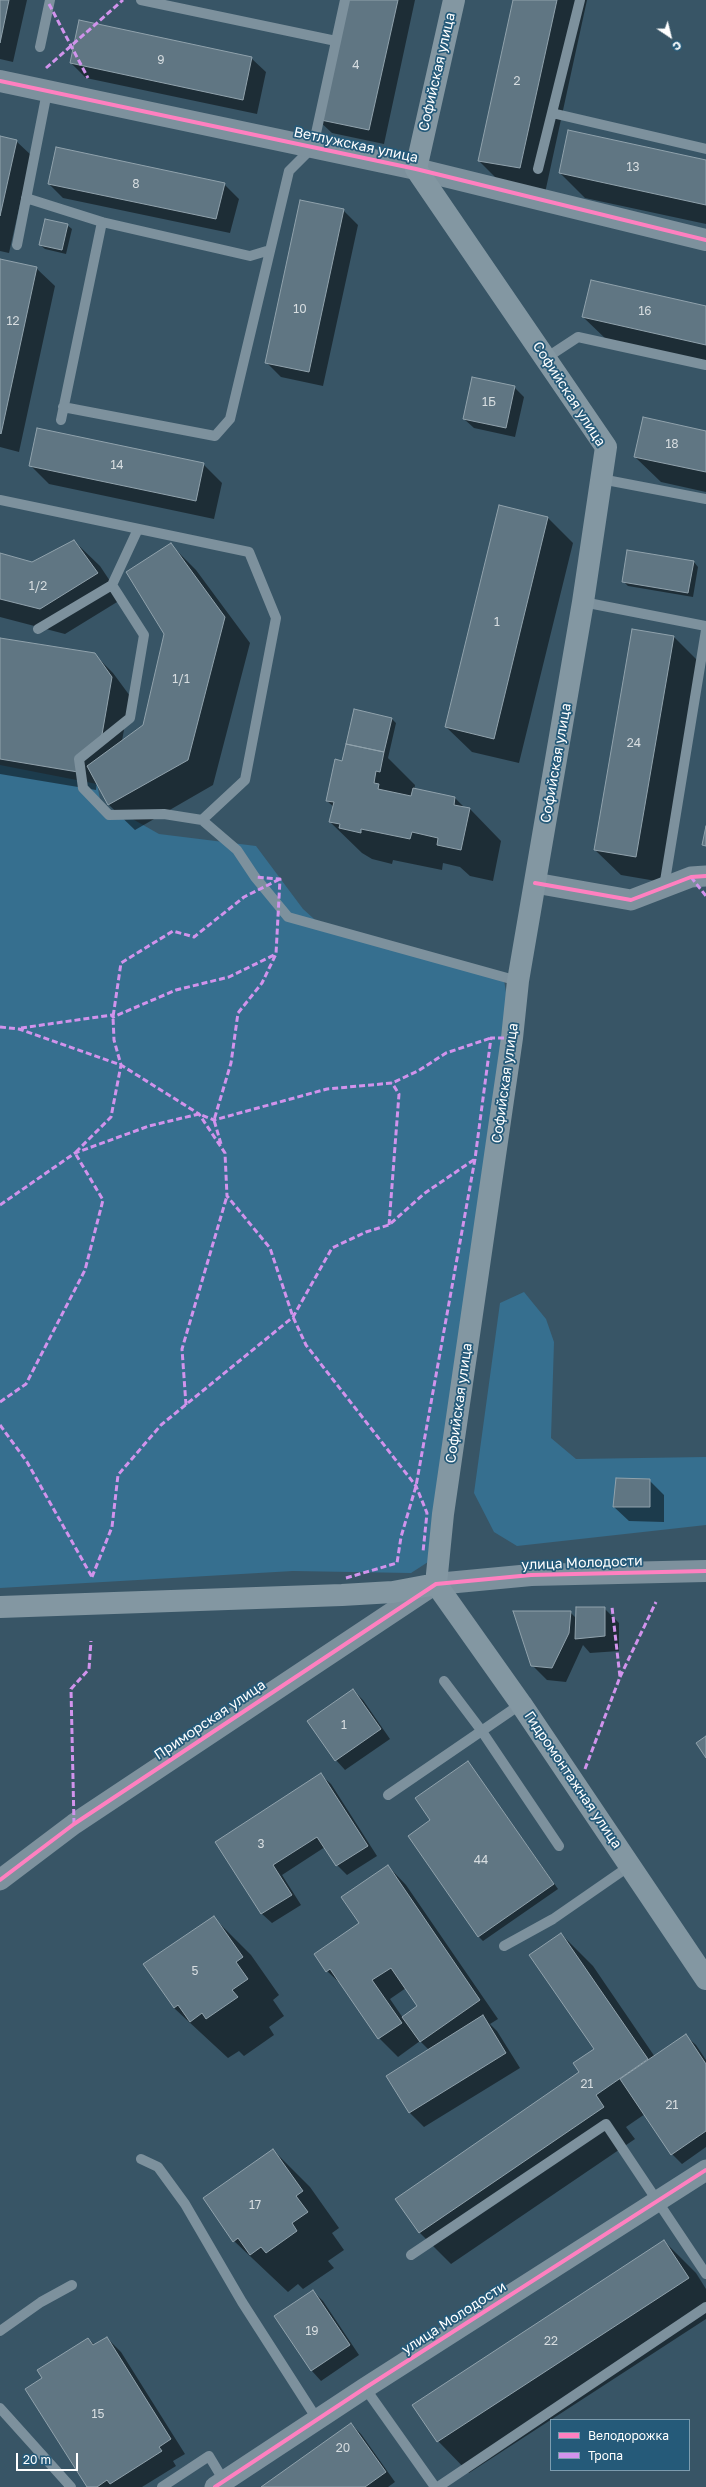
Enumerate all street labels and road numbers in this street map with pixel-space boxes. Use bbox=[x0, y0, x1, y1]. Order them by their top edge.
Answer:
street label: Софийская улица bbox=[415, 11, 459, 133]
street label: Ветлужская улица bbox=[292, 124, 420, 166]
street label: Софийская улица bbox=[529, 339, 609, 449]
street label: Софийская улица bbox=[537, 702, 575, 824]
street label: Софийская улица bbox=[488, 1022, 522, 1144]
street label: Софийская улица bbox=[442, 1342, 476, 1464]
street label: улица Молодости bbox=[521, 1552, 643, 1574]
street label: Приморская улица bbox=[151, 1676, 269, 1764]
street label: Гидромонтажная улица bbox=[521, 1708, 625, 1852]
street label: улица Молодости bbox=[399, 2278, 509, 2358]

